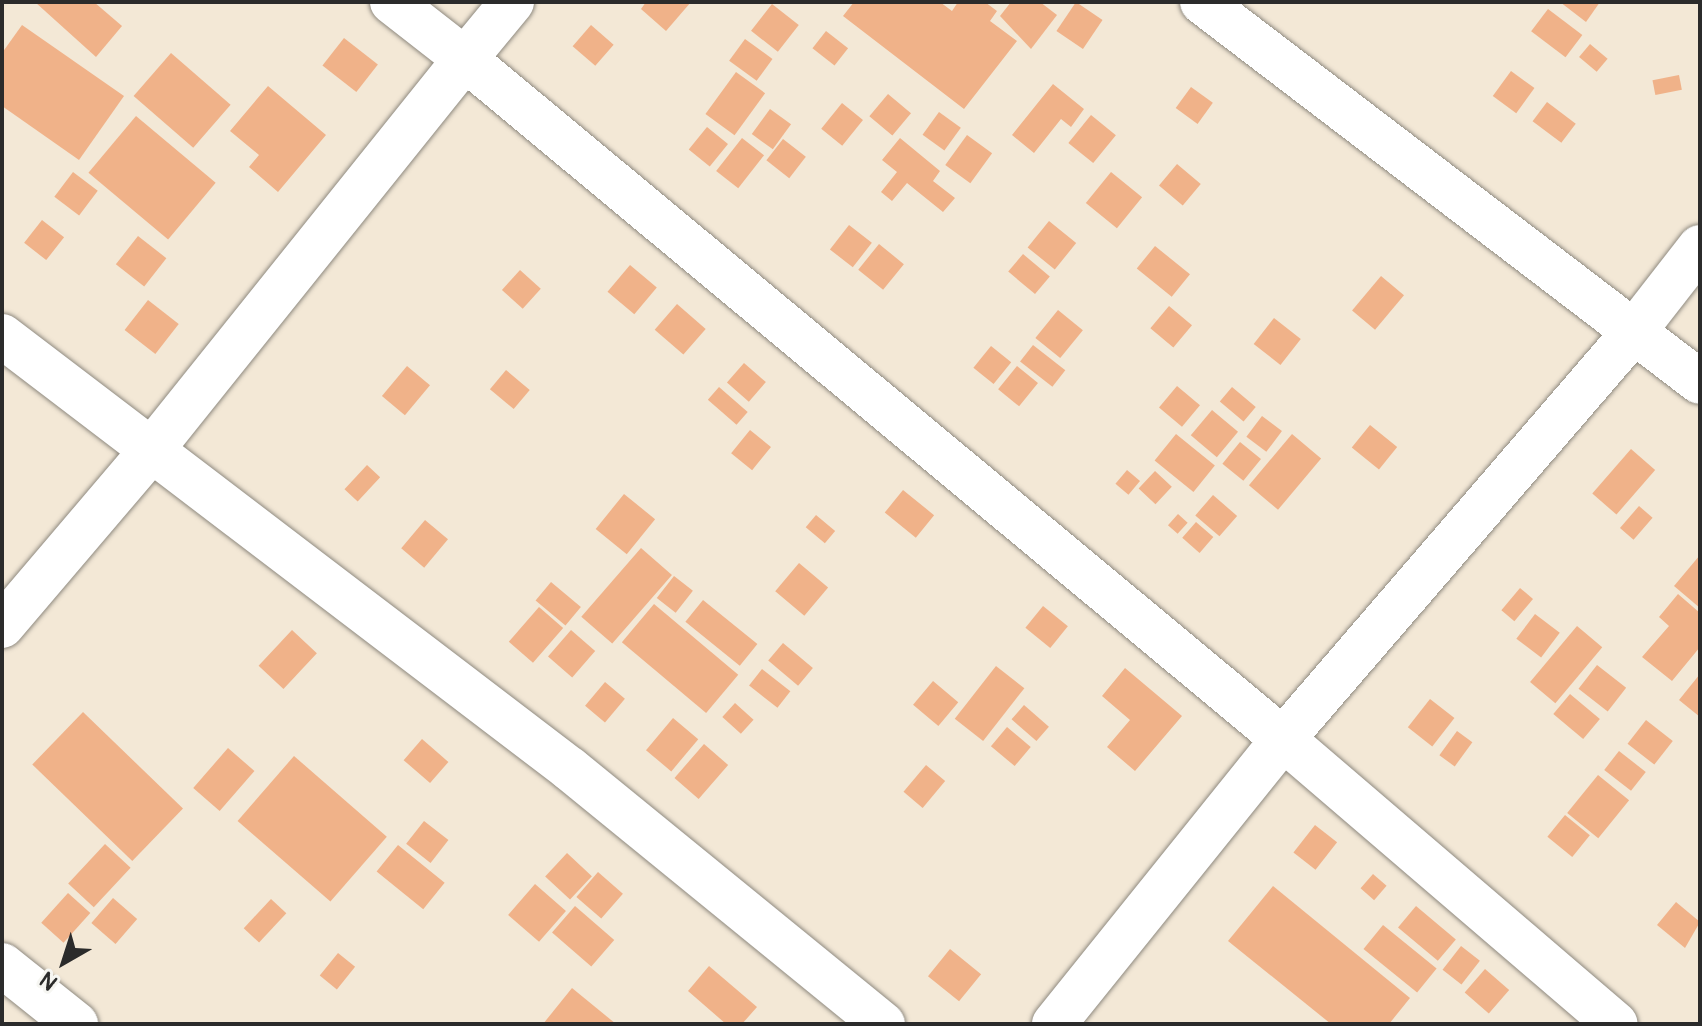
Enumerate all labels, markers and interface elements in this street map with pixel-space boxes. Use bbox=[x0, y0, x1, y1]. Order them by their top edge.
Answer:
north arrow bbox=[24, 922, 104, 1002]
text: N bbox=[34, 965, 63, 996]

